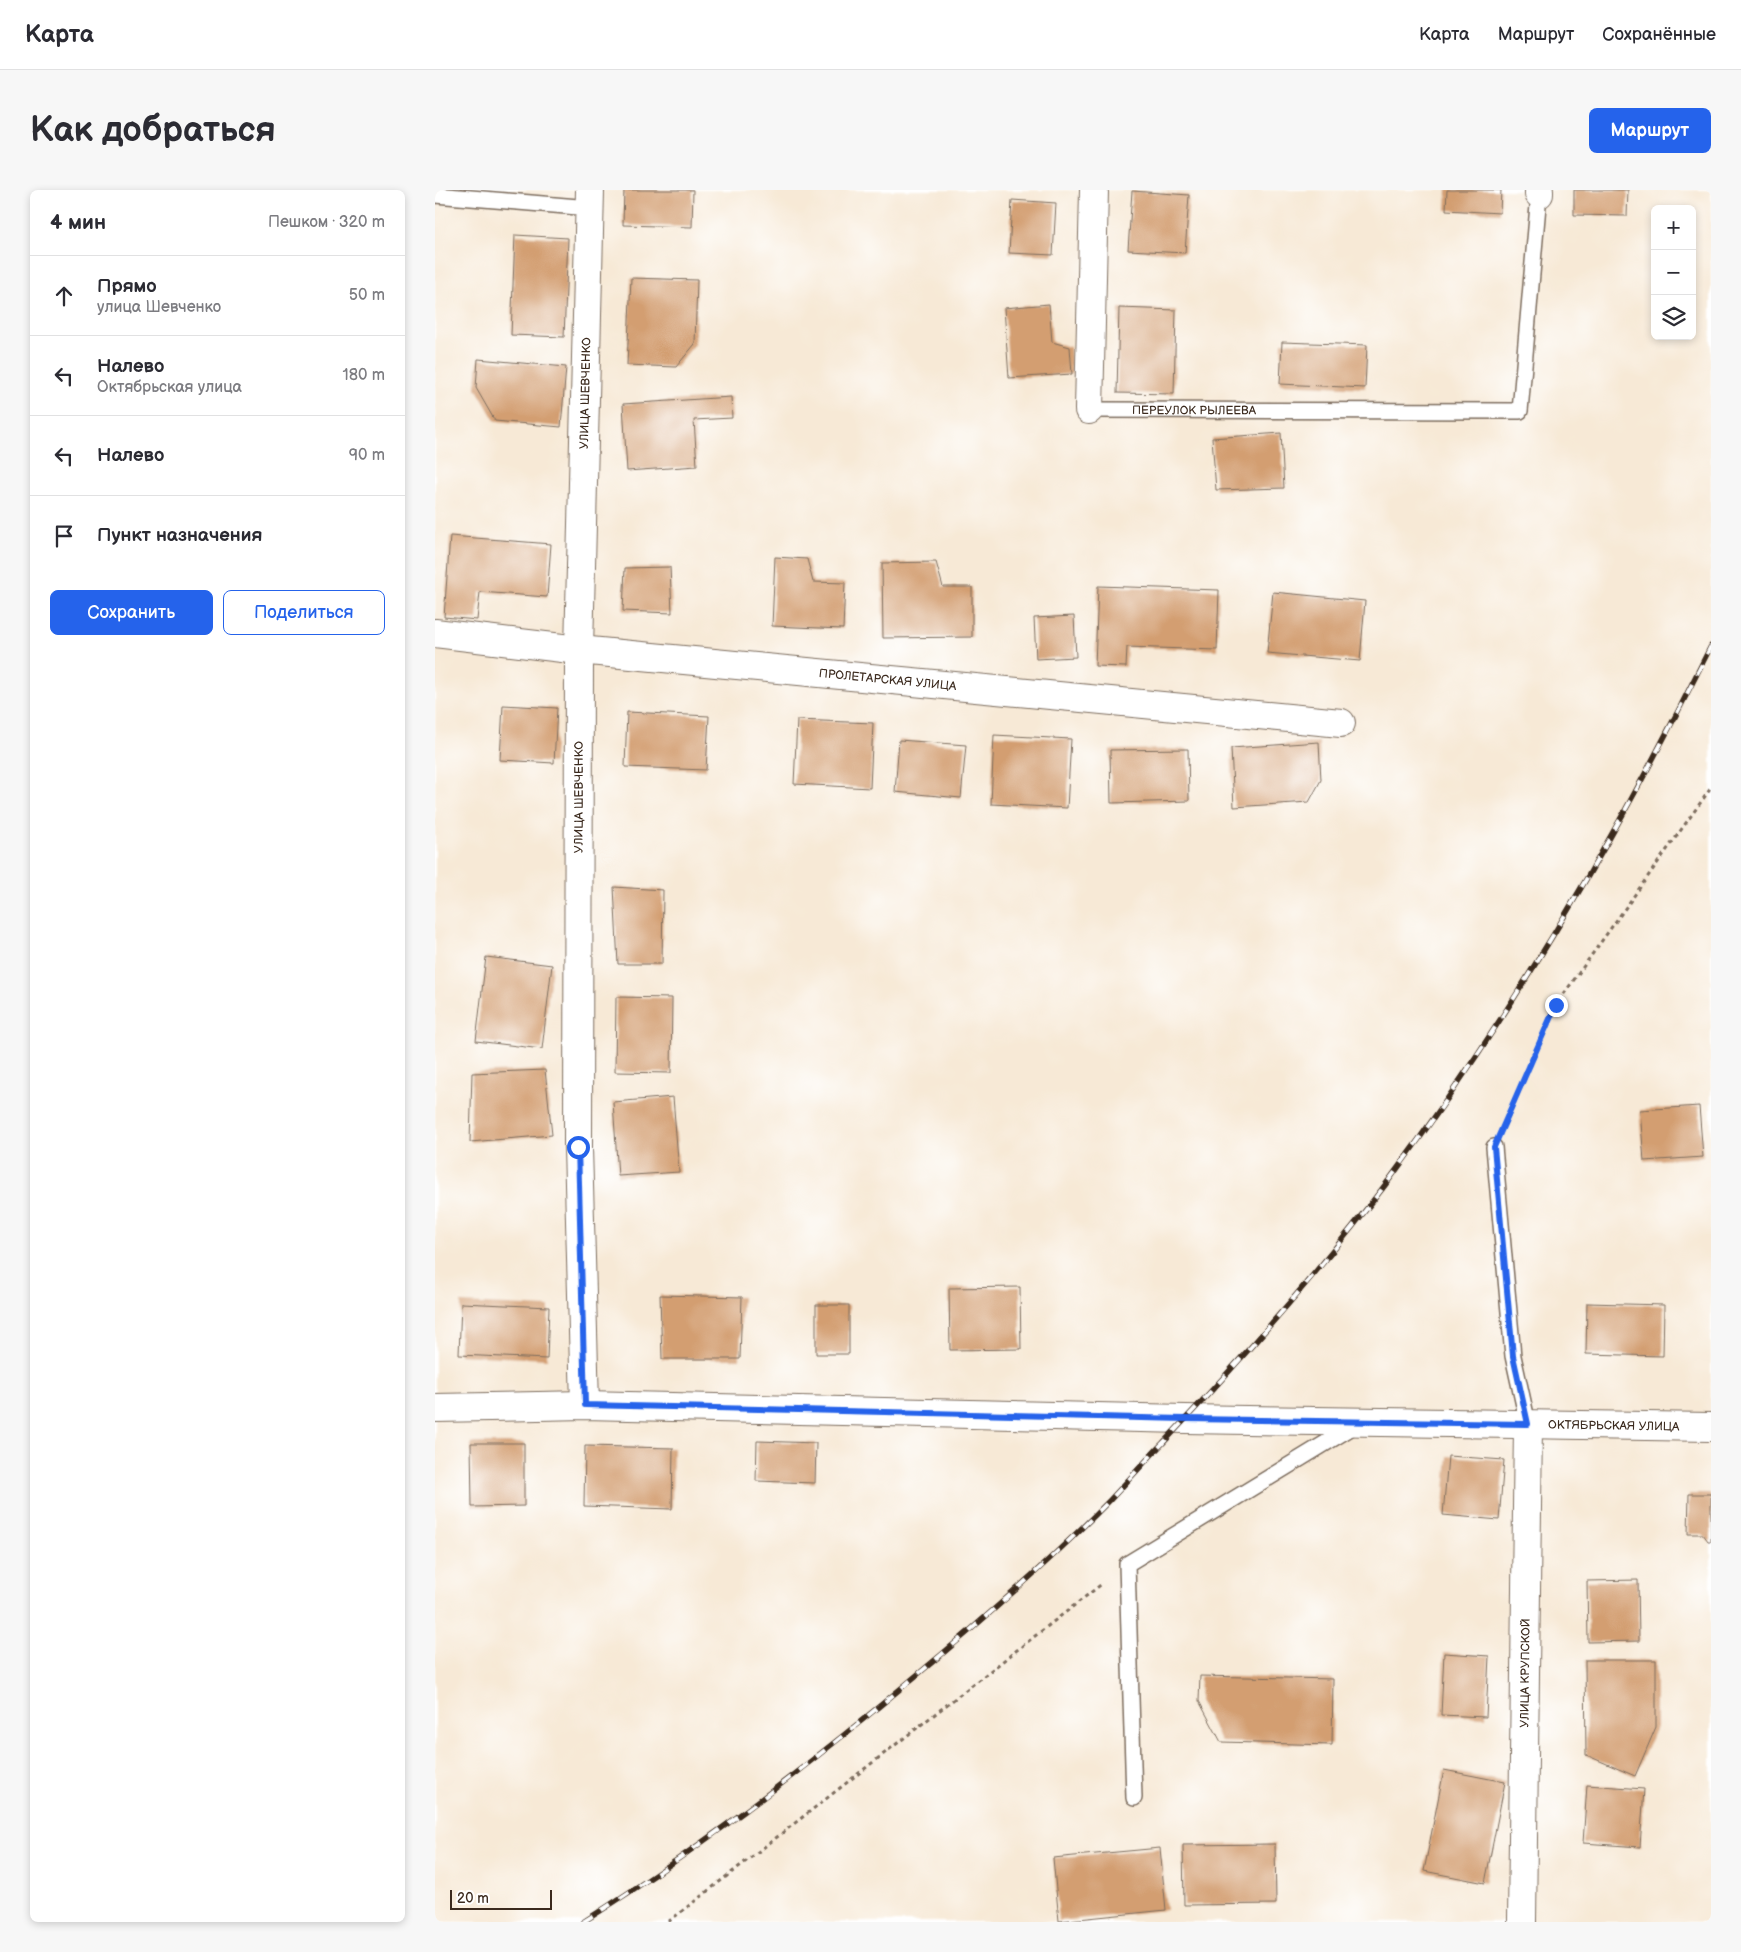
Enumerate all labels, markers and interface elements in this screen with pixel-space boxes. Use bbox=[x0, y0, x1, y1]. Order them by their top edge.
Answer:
text: Карта bbox=[25, 20, 94, 49]
text: Карта bbox=[1419, 24, 1470, 45]
text: Маршрут bbox=[1498, 24, 1574, 45]
text: Сохранённые bbox=[1602, 24, 1716, 45]
button: Маршрут bbox=[1589, 108, 1711, 153]
text: Как добраться bbox=[30, 109, 276, 152]
map controls bbox=[1651, 205, 1696, 340]
button: + bbox=[1651, 205, 1696, 250]
text: 4 мин bbox=[50, 210, 106, 235]
text: Пешком · 320 m bbox=[268, 213, 385, 232]
button: − bbox=[1651, 250, 1696, 295]
text: Прямо bbox=[97, 275, 157, 298]
icon: ahead bbox=[50, 282, 78, 310]
text: 50 m bbox=[349, 286, 385, 305]
button: layers bbox=[1651, 295, 1696, 340]
text: улица Шевченко bbox=[97, 298, 221, 317]
street label: УЛИЦА ШЕВЧЕНКО bbox=[577, 337, 594, 449]
text: Налево bbox=[97, 355, 164, 378]
icon: left bbox=[50, 362, 78, 390]
text: 180 m bbox=[343, 366, 385, 385]
text: Октябрьская улица bbox=[97, 378, 242, 397]
street label: ПЕРЕУЛОК РЫЛЕЕВА bbox=[1132, 403, 1257, 418]
icon: left bbox=[50, 442, 78, 470]
text: Налево bbox=[97, 444, 164, 467]
text: 90 m bbox=[349, 446, 385, 465]
icon: arrive bbox=[50, 522, 78, 550]
text: Пункт назначения bbox=[97, 524, 262, 547]
button: Сохранить bbox=[50, 590, 213, 635]
button: Поделиться bbox=[223, 590, 385, 635]
street label: ПРОЛЕТАРСКАЯ УЛИЦА bbox=[818, 666, 958, 694]
street label: УЛИЦА ШЕВЧЕНКО bbox=[572, 741, 587, 853]
route end bbox=[1545, 994, 1568, 1017]
route start bbox=[567, 1136, 590, 1159]
street label: ОКТЯБРЬСКАЯ УЛИЦА bbox=[1548, 1418, 1680, 1435]
street label: УЛИЦА КРУПСКОЙ bbox=[1517, 1618, 1534, 1728]
scale bar bbox=[450, 1887, 553, 1910]
text: 20 m bbox=[457, 1890, 489, 1907]

